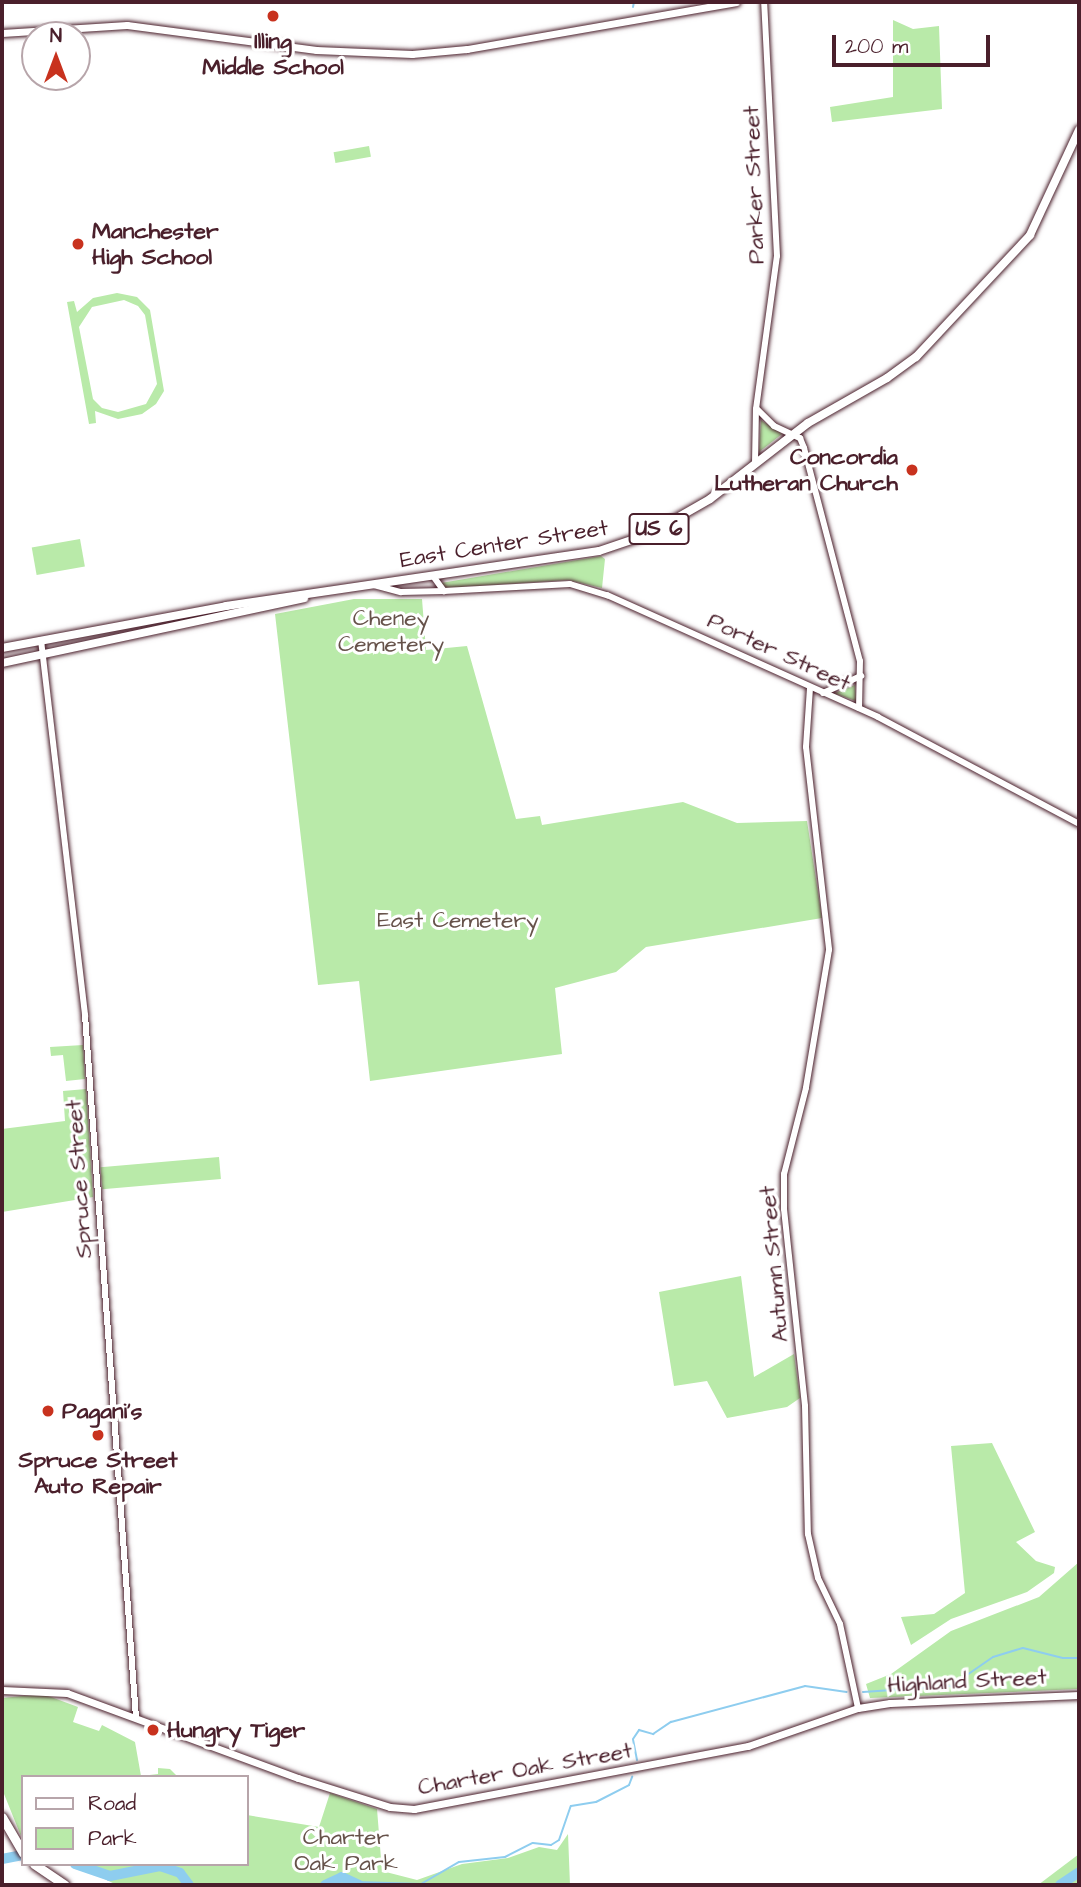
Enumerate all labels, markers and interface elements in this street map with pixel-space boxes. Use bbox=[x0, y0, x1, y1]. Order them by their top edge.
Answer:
marker: Illing Middle School bbox=[265, 8, 281, 24]
north arrow bbox=[21, 21, 91, 91]
scale bar bbox=[836, 21, 993, 65]
text: N bbox=[50, 23, 62, 50]
place label: Illing Middle School bbox=[202, 27, 344, 81]
text: 200 m bbox=[845, 32, 908, 61]
street label: Parker Street bbox=[737, 105, 771, 265]
place label: Manchester High School bbox=[92, 217, 219, 271]
marker: Manchester High School bbox=[70, 236, 86, 252]
place label: Concordia Lutheran Church bbox=[714, 443, 898, 497]
marker: Concordia Lutheran Church bbox=[904, 462, 920, 478]
road number: US 6 bbox=[628, 512, 690, 546]
street label: East Center Street bbox=[398, 514, 610, 574]
park label: Cheney Cemetery bbox=[338, 604, 444, 658]
street label: Porter Street bbox=[703, 607, 855, 697]
park label: East Cemetery bbox=[377, 906, 539, 934]
street label: Spruce Street bbox=[60, 1099, 98, 1259]
street label: Autumn Street bbox=[753, 1185, 795, 1343]
place label: Pagani's bbox=[62, 1397, 142, 1425]
marker: Pagani's bbox=[40, 1403, 56, 1419]
marker: Spruce Street Auto Repair bbox=[90, 1427, 106, 1443]
place label: Spruce Street Auto Repair bbox=[18, 1446, 178, 1500]
street label: Highland Street bbox=[887, 1663, 1047, 1699]
place label: Hungry Tiger bbox=[167, 1716, 305, 1744]
marker: Hungry Tiger bbox=[145, 1722, 161, 1738]
street label: Charter Oak Street bbox=[416, 1737, 634, 1801]
legend bbox=[21, 1775, 248, 1866]
text: Road bbox=[88, 1789, 136, 1818]
park label: Charter Oak Park bbox=[294, 1823, 398, 1877]
text: Park bbox=[88, 1824, 137, 1853]

